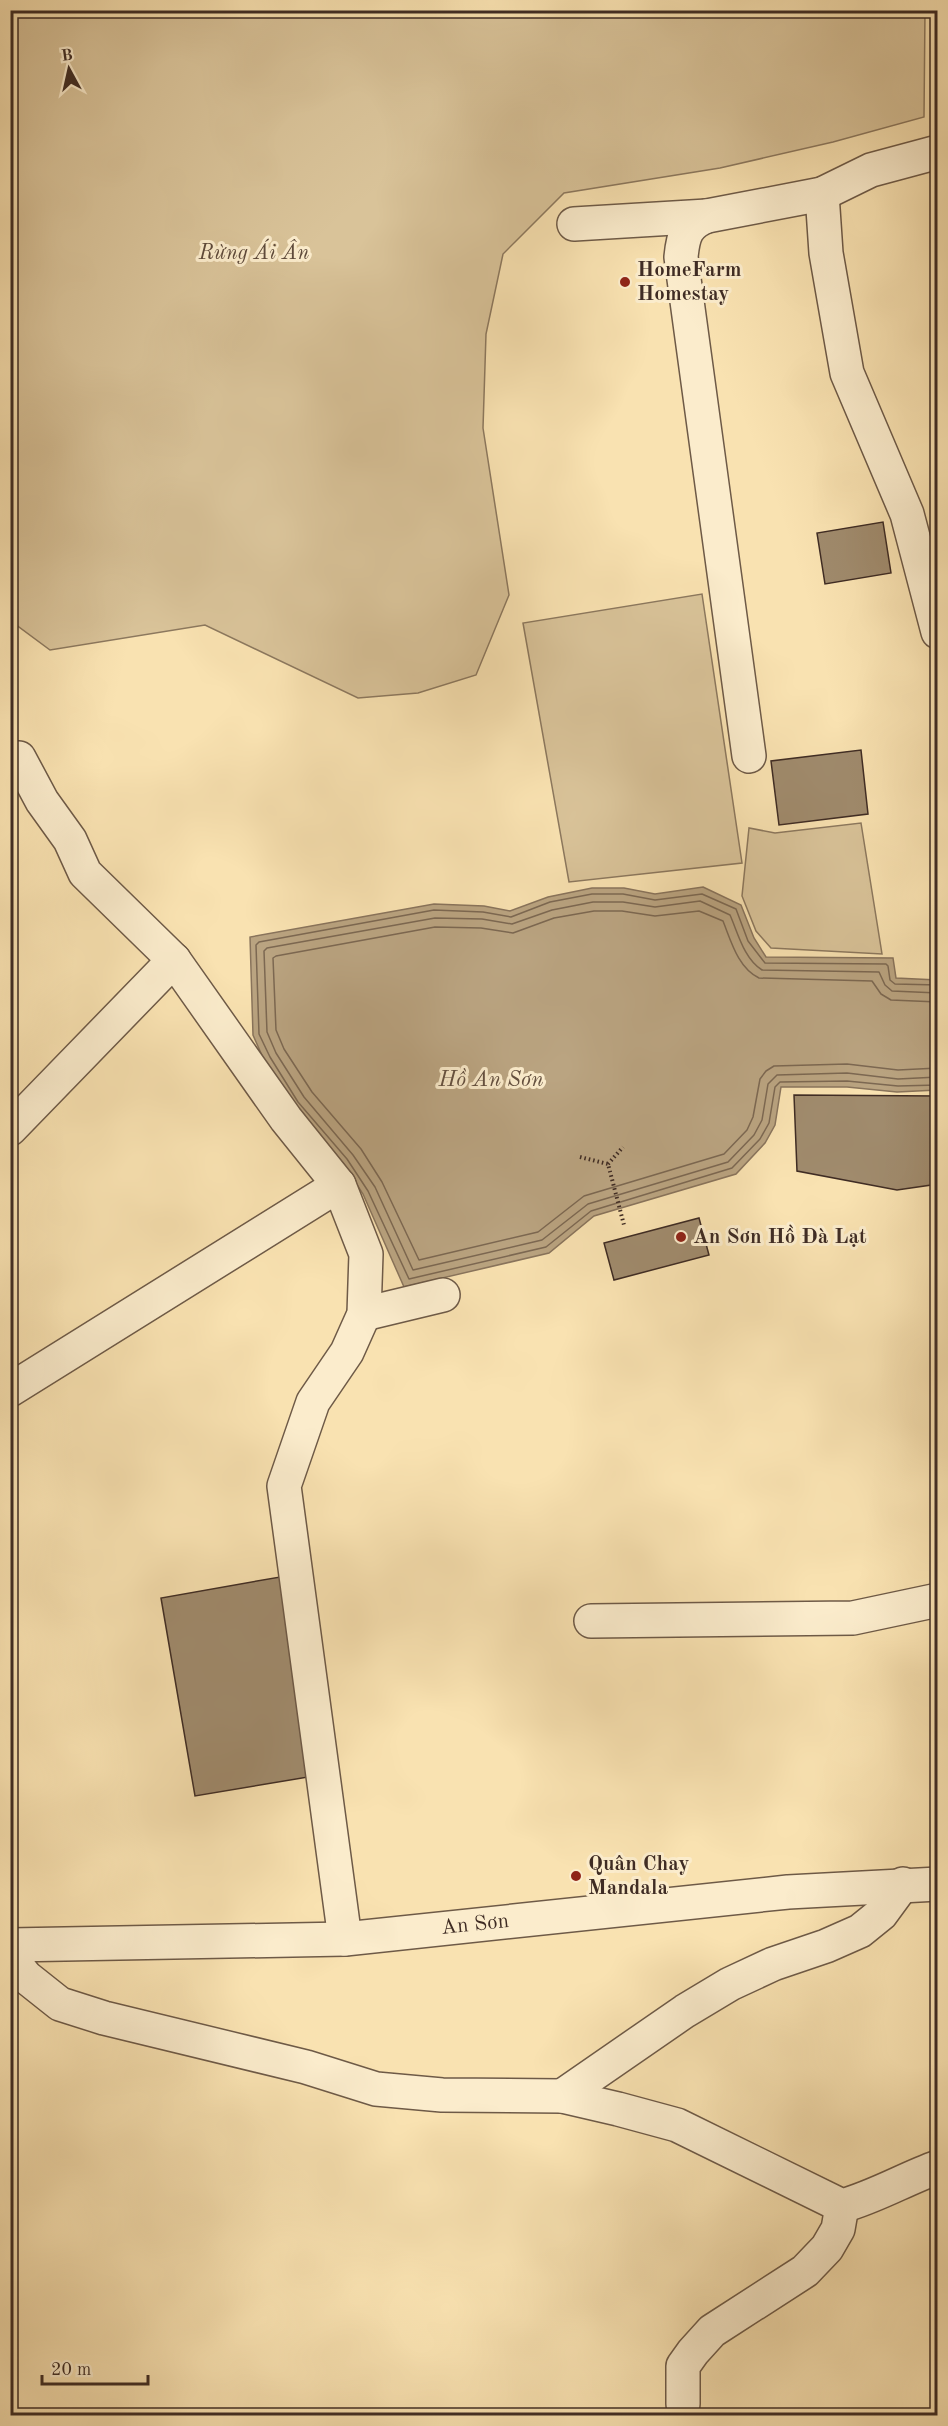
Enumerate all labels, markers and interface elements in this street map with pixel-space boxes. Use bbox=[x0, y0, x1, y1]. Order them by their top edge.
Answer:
north arrow bbox=[39, 39, 99, 99]
text: B bbox=[60, 47, 74, 65]
park label: Rừng Ái Ân bbox=[198, 238, 309, 264]
place label: HomeFarm Homestay bbox=[637, 260, 742, 305]
marker: HomeFarm Homestay bbox=[618, 275, 632, 289]
water label: Hồ An Sơn bbox=[437, 1068, 544, 1091]
place label: An Sơn Hồ Đà Lạt bbox=[693, 1224, 867, 1248]
marker: An Sơn Hồ Đà Lạt bbox=[674, 1230, 688, 1244]
place label: Quân Chay Mandala bbox=[588, 1854, 689, 1899]
marker: Quân Chay Mandala bbox=[569, 1869, 583, 1883]
street label: An Sơn bbox=[440, 1911, 510, 1939]
scale bar bbox=[42, 2348, 148, 2386]
text: 20 m bbox=[51, 2361, 91, 2379]

